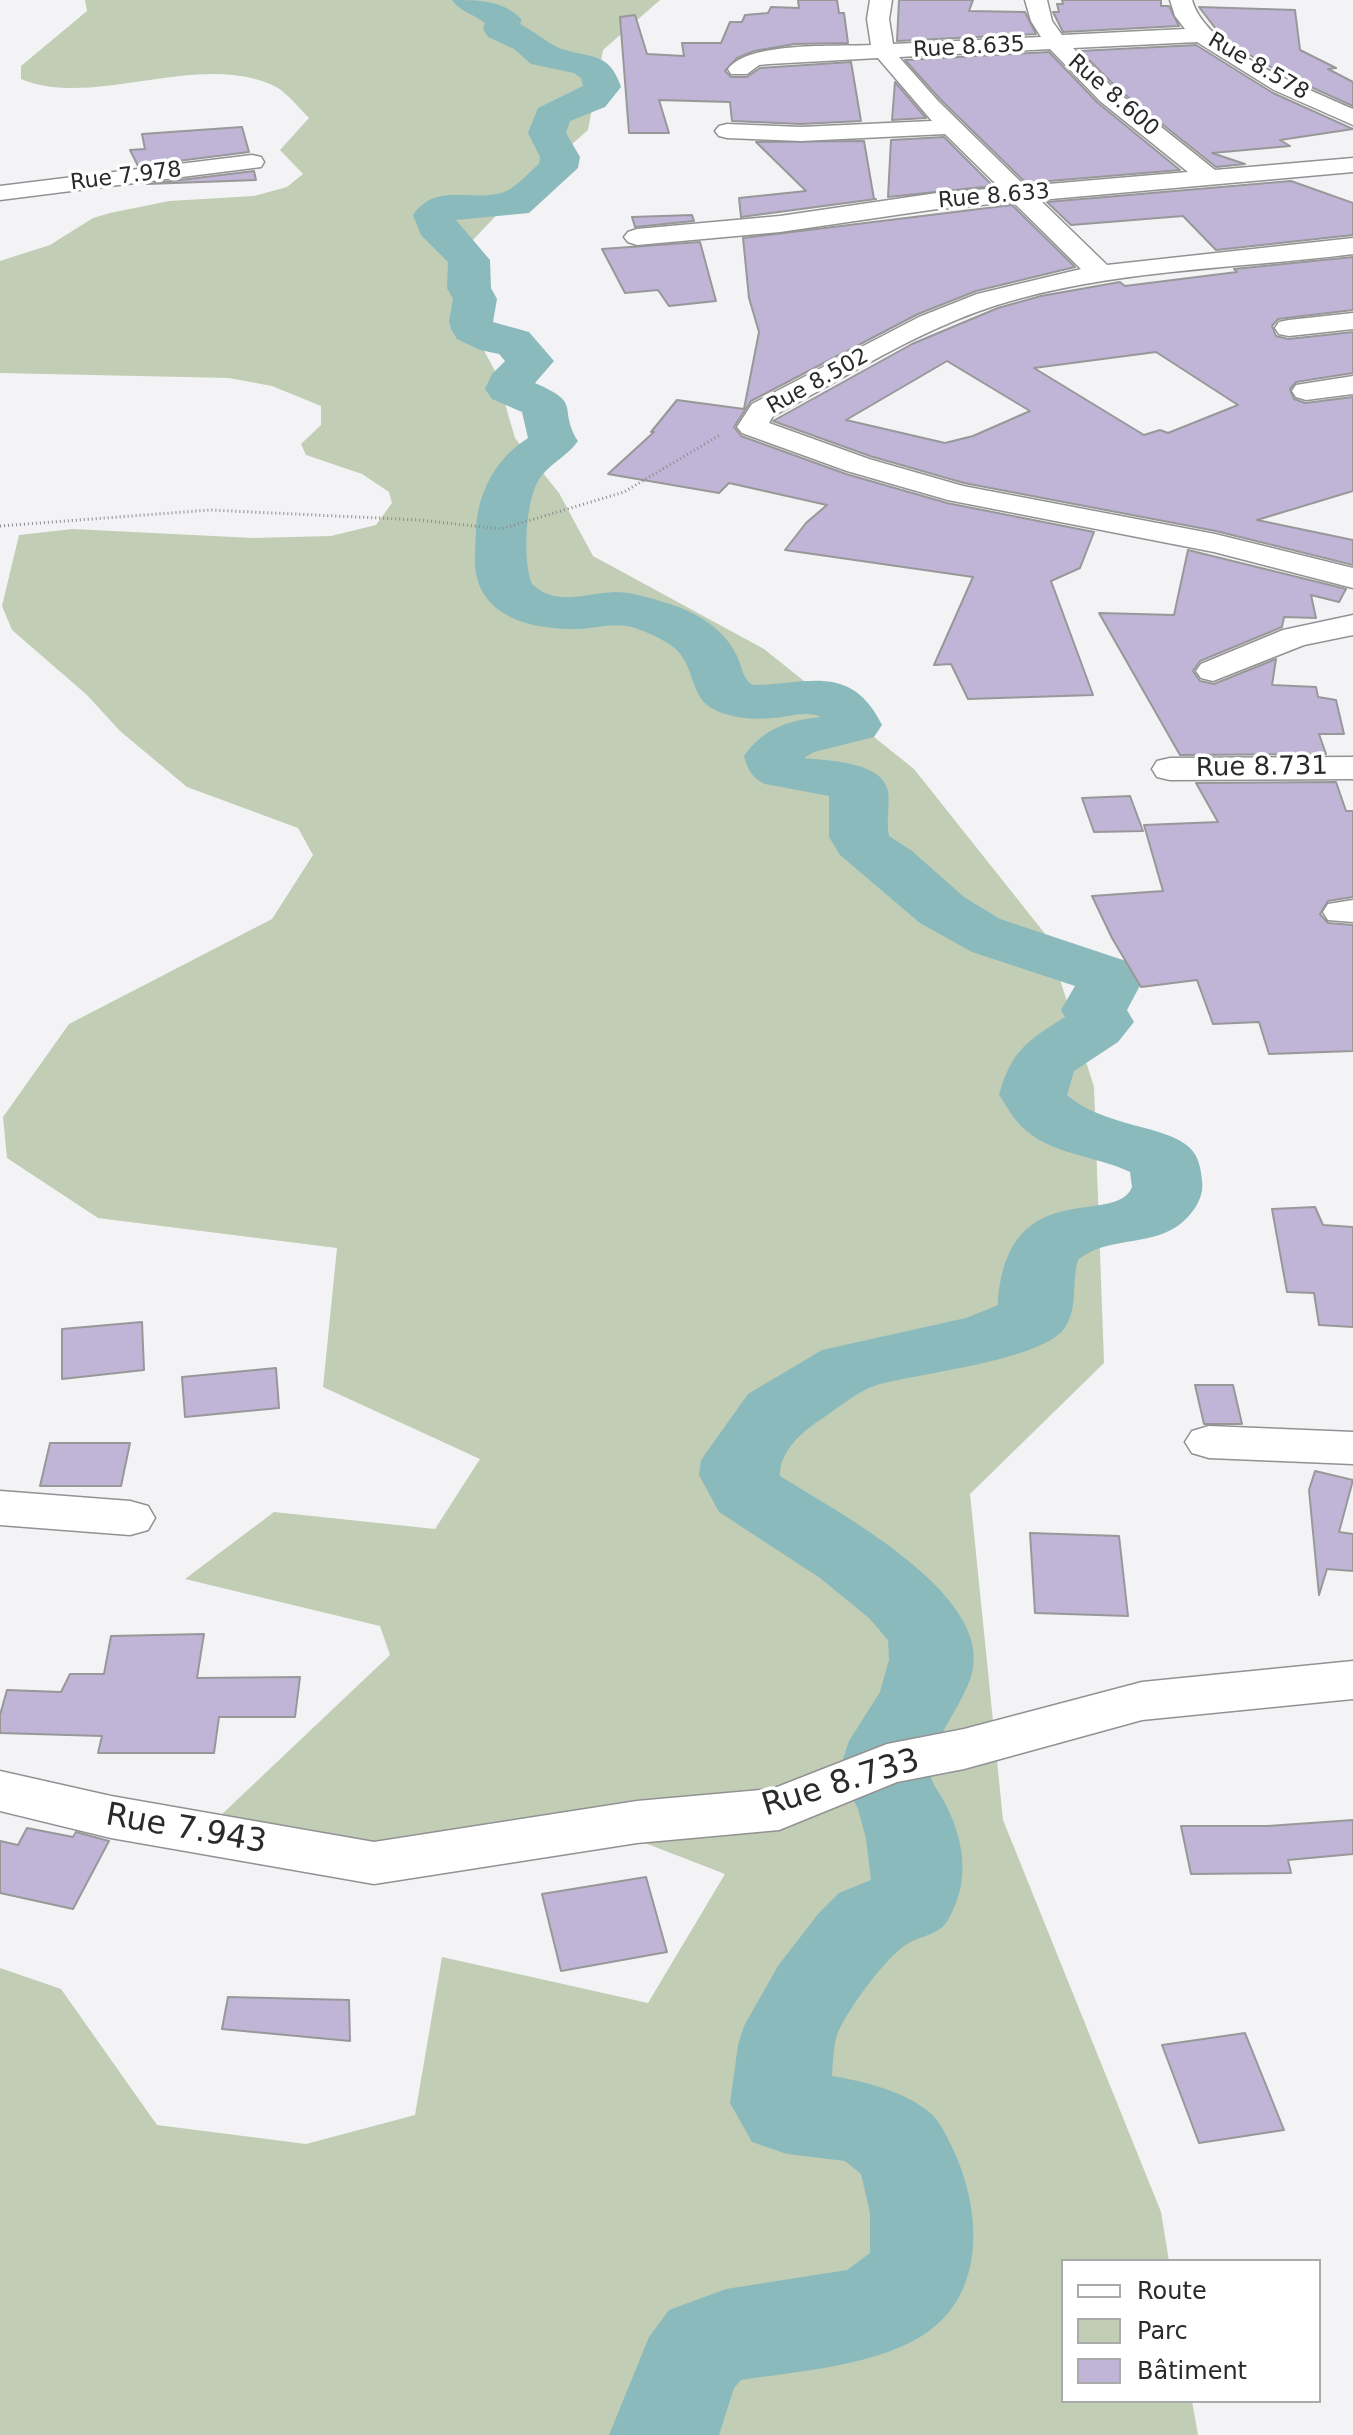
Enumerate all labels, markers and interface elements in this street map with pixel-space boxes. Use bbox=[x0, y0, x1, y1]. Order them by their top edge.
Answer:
street label: Rue 8.578 bbox=[1203, 28, 1313, 106]
street label: Rue 8.635 bbox=[913, 32, 1025, 64]
street label: Rue 8.600 bbox=[1062, 49, 1164, 143]
street label: Rue 7.978 bbox=[69, 157, 183, 197]
street label: Rue 8.633 bbox=[937, 179, 1051, 215]
street label: Rue 8.502 bbox=[763, 343, 873, 421]
street label: Rue 8.731 bbox=[1196, 751, 1328, 785]
street label: Rue 8.733 bbox=[758, 1742, 924, 1826]
street label: Rue 7.943 bbox=[103, 1797, 269, 1863]
legend bbox=[1061, 2259, 1321, 2403]
text: Route bbox=[1137, 2277, 1207, 2305]
text: Parc bbox=[1137, 2317, 1188, 2345]
text: Bâtiment bbox=[1137, 2357, 1247, 2385]

